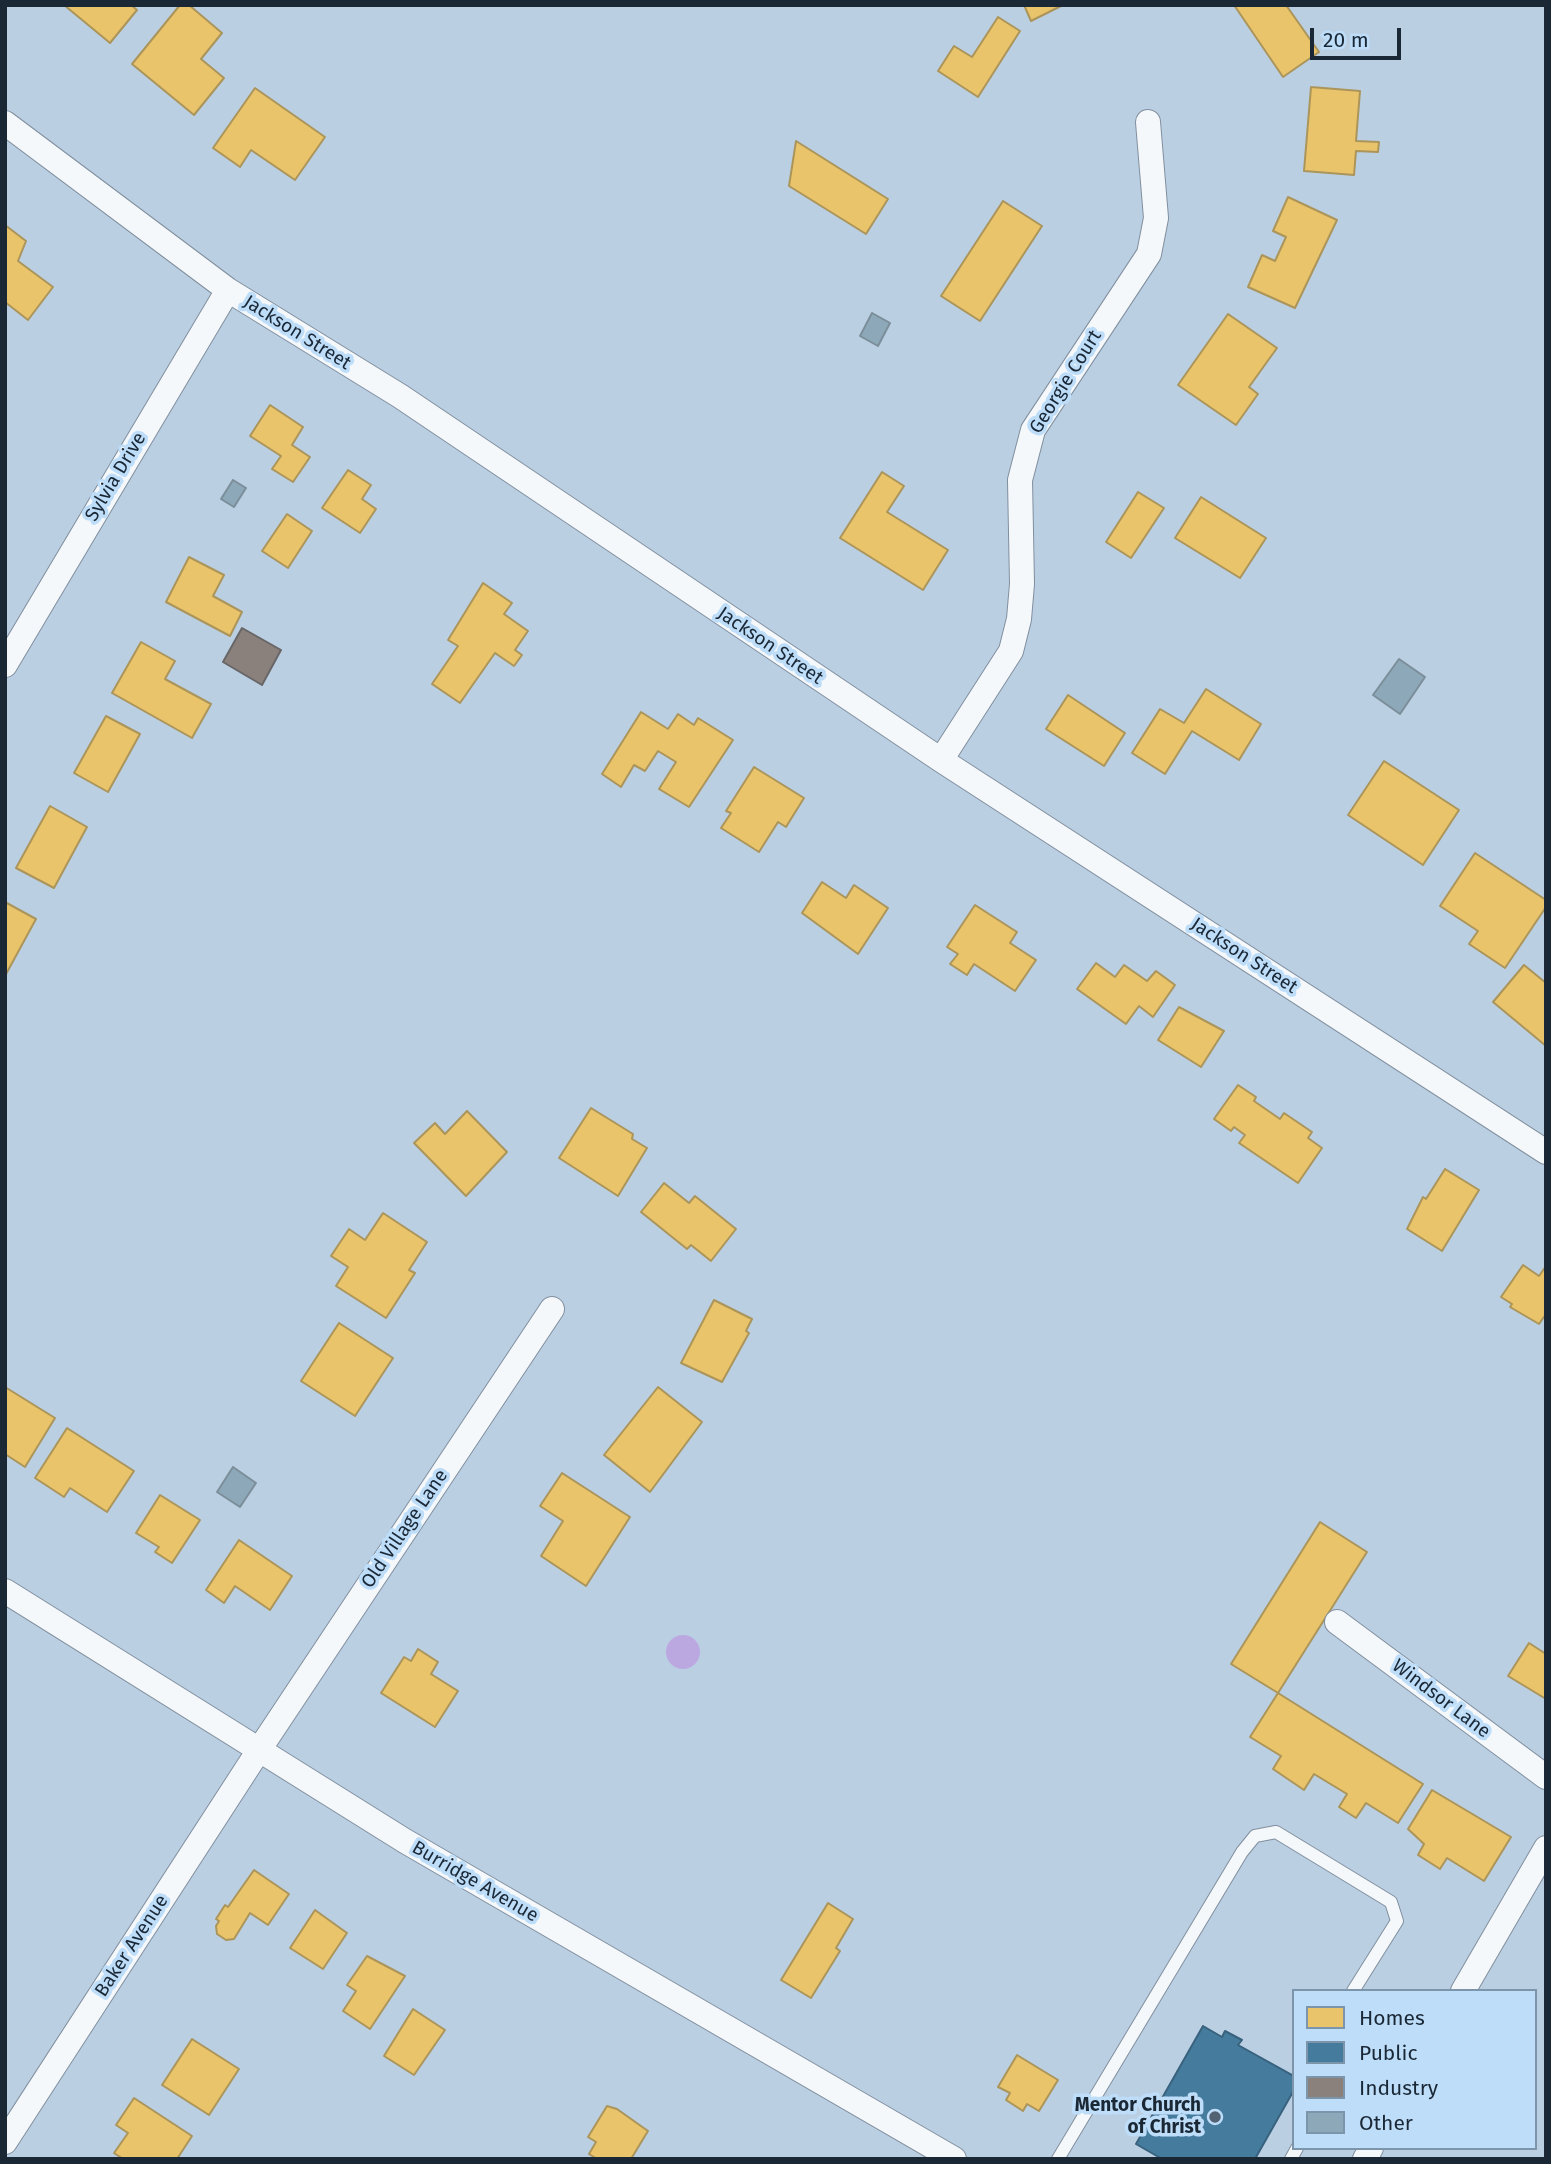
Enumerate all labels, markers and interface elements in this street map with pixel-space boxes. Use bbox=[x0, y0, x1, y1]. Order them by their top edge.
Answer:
scale bar bbox=[1313, 14, 1404, 58]
text: 20 m bbox=[1323, 27, 1369, 53]
street label: Jackson Street bbox=[239, 291, 355, 375]
street label: Georgie Court bbox=[1025, 326, 1107, 438]
street label: Sylvia Drive bbox=[81, 428, 151, 526]
street label: Jackson Street bbox=[713, 602, 827, 690]
street label: Jackson Street bbox=[1186, 913, 1302, 999]
street label: Old Village Lane bbox=[357, 1465, 453, 1593]
street label: Windsor Lane bbox=[1387, 1655, 1495, 1743]
street label: Burridge Avenue bbox=[408, 1837, 542, 1927]
street label: Baker Avenue bbox=[91, 1891, 173, 2001]
legend bbox=[1292, 1989, 1537, 2150]
text: Homes bbox=[1359, 2005, 1425, 2031]
text: Public bbox=[1359, 2040, 1417, 2066]
text: Industry bbox=[1359, 2075, 1438, 2101]
place label: Mentor Church of Christ bbox=[1075, 2095, 1201, 2139]
marker: Mentor Church of Christ bbox=[1207, 2109, 1223, 2125]
text: Other bbox=[1359, 2110, 1413, 2136]

